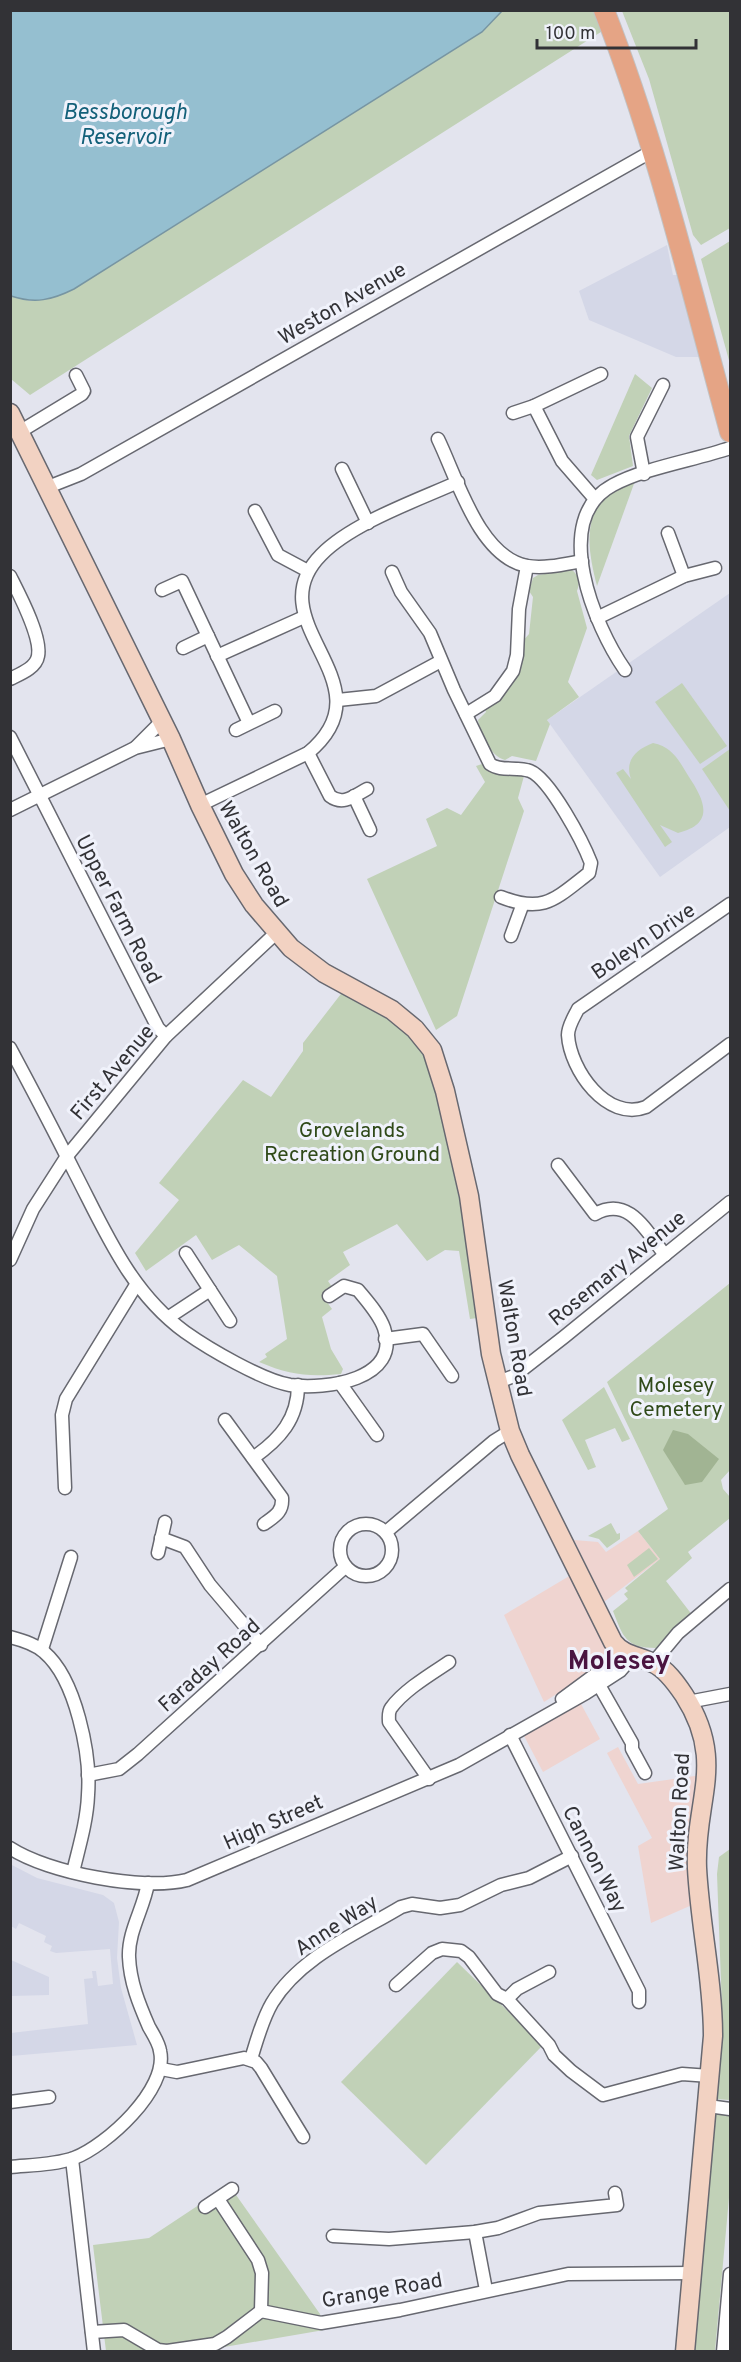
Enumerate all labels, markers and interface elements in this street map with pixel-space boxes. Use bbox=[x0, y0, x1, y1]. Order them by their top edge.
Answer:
scale bar bbox=[537, 12, 696, 50]
text: 100 m bbox=[546, 23, 595, 46]
water label: Bessborough Reservoir bbox=[63, 100, 187, 152]
street label: Weston Avenue bbox=[274, 257, 412, 352]
street label: Walton Road bbox=[211, 797, 294, 913]
street label: Upper Farm Road bbox=[68, 831, 167, 989]
street label: Boleyn Drive bbox=[587, 898, 701, 987]
street label: First Avenue bbox=[65, 1019, 161, 1126]
park label: Grovelands Recreation Ground bbox=[264, 1118, 440, 1169]
street label: Rosemary Avenue bbox=[544, 1205, 692, 1333]
street label: Walton Road bbox=[490, 1278, 537, 1399]
park label: Molesey Cemetery bbox=[629, 1373, 723, 1424]
street label: Faraday Road bbox=[153, 1613, 267, 1719]
district label: Molesey bbox=[568, 1645, 670, 1679]
street label: Walton Road bbox=[664, 1752, 697, 1872]
street label: High Street bbox=[220, 1789, 328, 1857]
street label: Cannon Way bbox=[555, 1802, 632, 1918]
street label: Anne Way bbox=[290, 1889, 383, 1963]
street label: Grange Road bbox=[320, 2268, 445, 2315]

